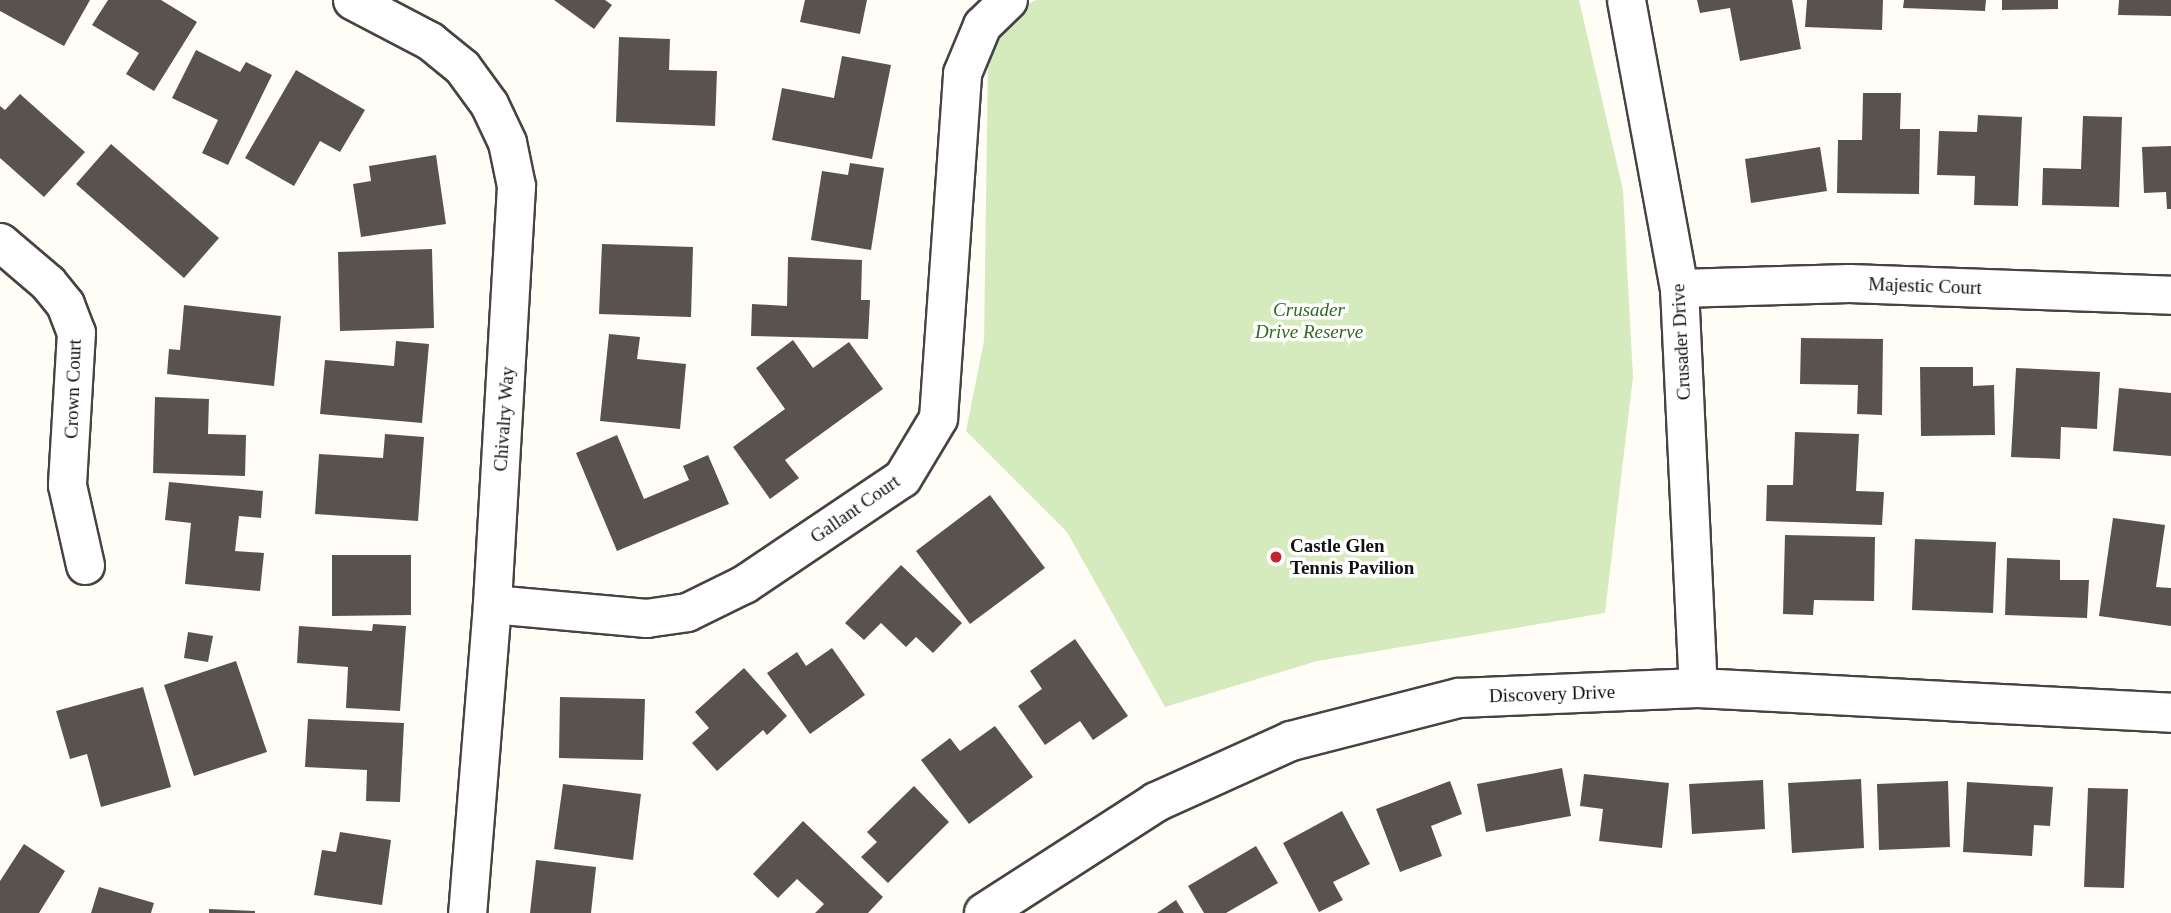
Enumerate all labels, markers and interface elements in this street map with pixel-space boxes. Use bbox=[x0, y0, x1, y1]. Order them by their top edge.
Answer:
street label: Majestic Court bbox=[1868, 273, 1982, 299]
street label: Crusader Drive bbox=[1667, 283, 1695, 401]
park label: Crusader Drive Reserve bbox=[1255, 299, 1363, 343]
street label: Crown Court bbox=[60, 339, 86, 439]
street label: Chivalry Way bbox=[489, 366, 519, 472]
street label: Gallant Court bbox=[806, 470, 904, 548]
place label: Castle Glen Tennis Pavilion bbox=[1290, 535, 1414, 579]
marker: Castle Glen Tennis Pavilion bbox=[1268, 549, 1284, 565]
street label: Discovery Drive bbox=[1489, 680, 1615, 708]

